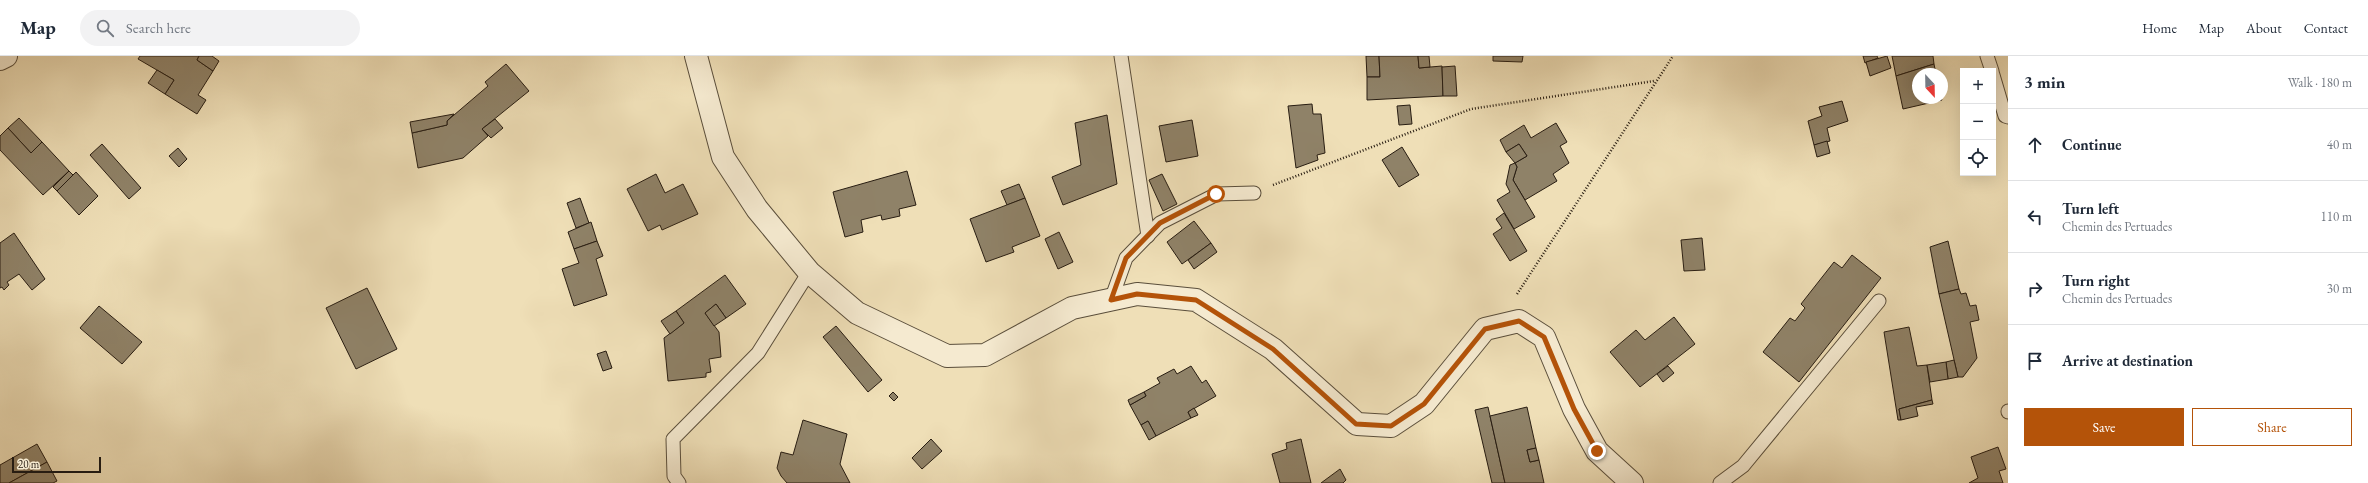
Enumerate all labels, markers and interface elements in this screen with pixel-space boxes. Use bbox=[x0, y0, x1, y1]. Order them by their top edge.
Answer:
search box bbox=[80, 10, 360, 46]
text: Map bbox=[20, 15, 56, 40]
icon: search bbox=[94, 17, 116, 39]
text: Search here bbox=[126, 18, 191, 37]
text: Home bbox=[2142, 19, 2177, 37]
text: Map bbox=[2199, 19, 2224, 37]
text: About bbox=[2246, 19, 2282, 37]
text: Contact bbox=[2304, 19, 2348, 37]
north arrow bbox=[1912, 68, 1948, 104]
map controls bbox=[1960, 68, 1996, 176]
button: + bbox=[1960, 68, 1996, 104]
text: 3 min bbox=[2024, 71, 2065, 93]
text: Walk · 180 m bbox=[2288, 74, 2352, 91]
button: − bbox=[1960, 104, 1996, 140]
icon: ahead bbox=[2024, 134, 2046, 156]
text: Continue bbox=[2062, 135, 2122, 154]
text: 40 m bbox=[2327, 136, 2352, 153]
button: locate bbox=[1960, 140, 1996, 176]
route start bbox=[1207, 185, 1225, 203]
text: Turn left bbox=[2062, 199, 2119, 218]
icon: left bbox=[2024, 206, 2046, 228]
text: 110 m bbox=[2321, 208, 2352, 225]
text: Chemin des Pertuades bbox=[2062, 218, 2172, 235]
text: Turn right bbox=[2062, 271, 2130, 290]
icon: right bbox=[2024, 278, 2046, 300]
text: 30 m bbox=[2327, 280, 2352, 297]
text: Chemin des Pertuades bbox=[2062, 290, 2172, 307]
icon: arrive bbox=[2024, 350, 2046, 372]
text: Arrive at destination bbox=[2062, 351, 2193, 370]
button: Save bbox=[2024, 408, 2184, 446]
button: Share bbox=[2192, 408, 2352, 446]
route end bbox=[1588, 442, 1606, 460]
scale bar bbox=[12, 455, 101, 474]
text: 20 m bbox=[18, 457, 39, 471]

